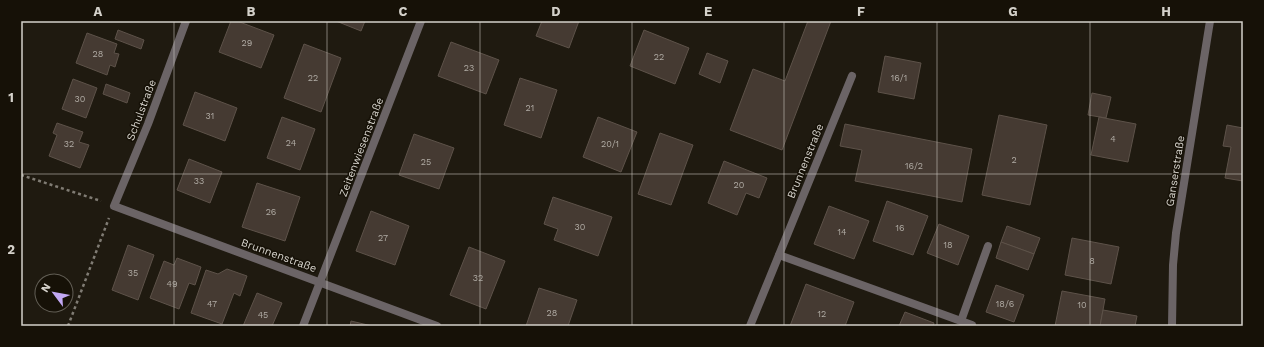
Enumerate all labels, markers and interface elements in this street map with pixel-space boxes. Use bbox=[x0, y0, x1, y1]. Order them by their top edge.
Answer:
text: A bbox=[94, 4, 103, 19]
text: B bbox=[247, 4, 256, 19]
text: C bbox=[399, 4, 408, 19]
text: D bbox=[551, 4, 561, 19]
text: E bbox=[704, 4, 712, 19]
text: F bbox=[857, 4, 865, 19]
text: G bbox=[1008, 4, 1018, 19]
text: H bbox=[1161, 4, 1171, 19]
house number: 29 bbox=[242, 38, 252, 48]
house number: 28 bbox=[93, 49, 103, 59]
house number: 22 bbox=[654, 52, 664, 62]
house number: 23 bbox=[464, 63, 474, 73]
house number: 22 bbox=[308, 73, 318, 83]
house number: 16/1 bbox=[891, 73, 907, 83]
street label: Schulstraße bbox=[124, 78, 159, 143]
text: 1 bbox=[8, 90, 14, 105]
house number: 30 bbox=[75, 94, 86, 104]
street label: Zeitenwiesenstraße bbox=[337, 96, 386, 199]
house number: 21 bbox=[526, 103, 534, 113]
house number: 31 bbox=[206, 111, 214, 121]
street label: Brunnenstraße bbox=[785, 122, 826, 200]
house number: 4 bbox=[1110, 134, 1116, 144]
street label: Ganserstraße bbox=[1163, 135, 1188, 207]
house number: 24 bbox=[286, 138, 297, 148]
house number: 32 bbox=[64, 139, 74, 149]
house number: 20/1 bbox=[601, 139, 619, 149]
house number: 2 bbox=[1011, 155, 1017, 165]
house number: 25 bbox=[421, 157, 431, 167]
house number: 16/2 bbox=[905, 161, 923, 171]
house number: 33 bbox=[194, 176, 204, 186]
house number: 20 bbox=[734, 180, 745, 190]
house number: 26 bbox=[266, 207, 276, 217]
house number: 30 bbox=[575, 222, 586, 232]
house number: 16 bbox=[896, 223, 904, 233]
house number: 14 bbox=[837, 227, 847, 237]
house number: 27 bbox=[378, 233, 388, 243]
street label: Brunnenstraße bbox=[239, 236, 318, 275]
house number: 18 bbox=[943, 240, 953, 250]
text: 2 bbox=[7, 242, 15, 257]
house number: 8 bbox=[1089, 256, 1095, 266]
house number: 35 bbox=[128, 268, 138, 278]
north arrow bbox=[34, 273, 74, 313]
house number: 32 bbox=[473, 273, 483, 283]
house number: 49 bbox=[166, 279, 178, 289]
text: N bbox=[38, 281, 54, 295]
house number: 47 bbox=[207, 299, 217, 309]
house number: 18/6 bbox=[996, 299, 1014, 309]
house number: 10 bbox=[1077, 300, 1087, 310]
house number: 28 bbox=[547, 308, 557, 318]
house number: 12 bbox=[818, 309, 826, 319]
house number: 45 bbox=[258, 310, 268, 320]

